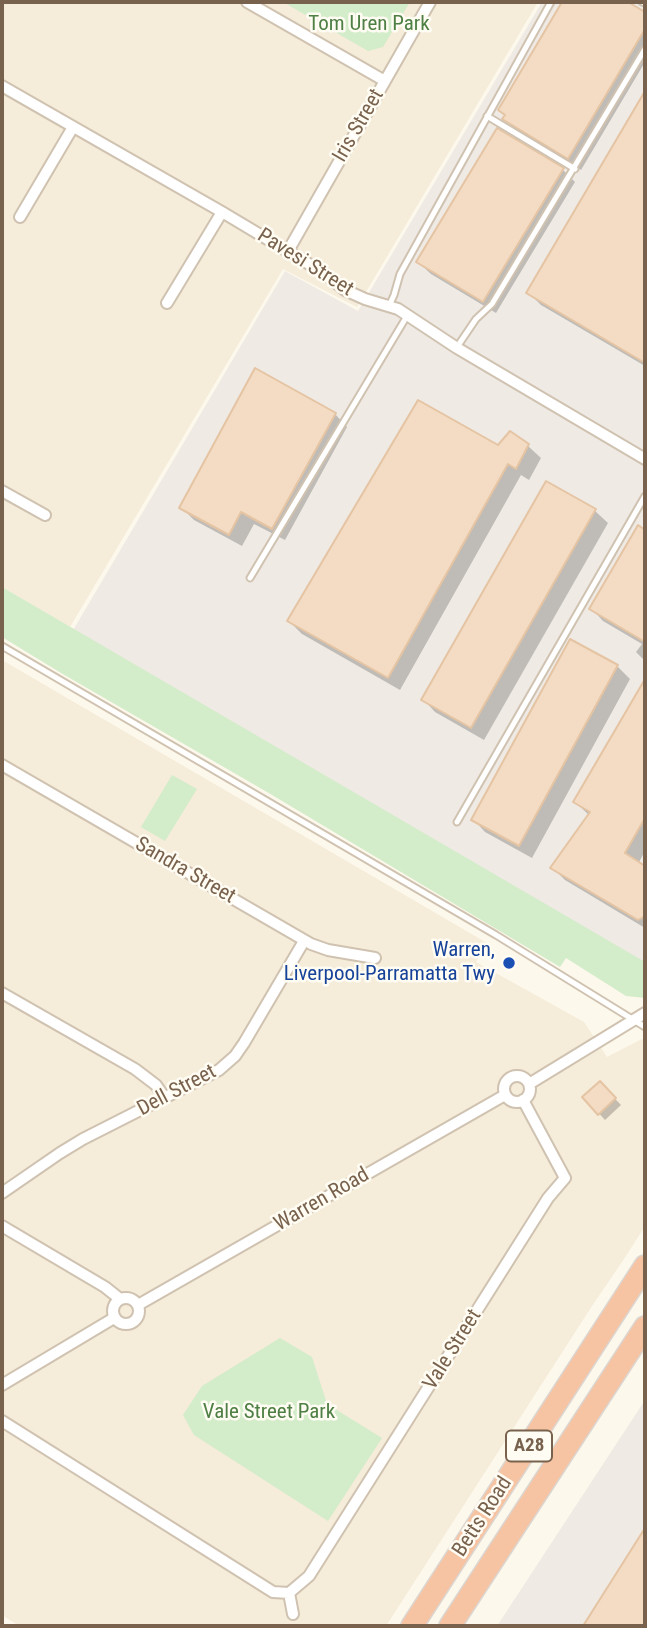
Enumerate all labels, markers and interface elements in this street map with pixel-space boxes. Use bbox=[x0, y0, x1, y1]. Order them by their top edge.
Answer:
park label: Tom Uren Park bbox=[308, 12, 430, 38]
street label: Iris Street bbox=[328, 85, 390, 167]
street label: Pavesi Street bbox=[252, 224, 358, 302]
street label: Sandra Street bbox=[130, 832, 240, 910]
place label: Warren, Liverpool-Parramatta Twy bbox=[284, 938, 495, 988]
marker: Warren, Liverpool-Parramatta Twy bbox=[501, 955, 517, 971]
street label: Dell Street bbox=[133, 1060, 221, 1122]
street label: Warren Road bbox=[270, 1163, 374, 1237]
street label: Vale Street bbox=[418, 1305, 488, 1395]
park label: Vale Street Park bbox=[203, 1400, 335, 1426]
road number: A28 bbox=[506, 1430, 552, 1462]
street label: Betts Road bbox=[448, 1472, 518, 1562]

